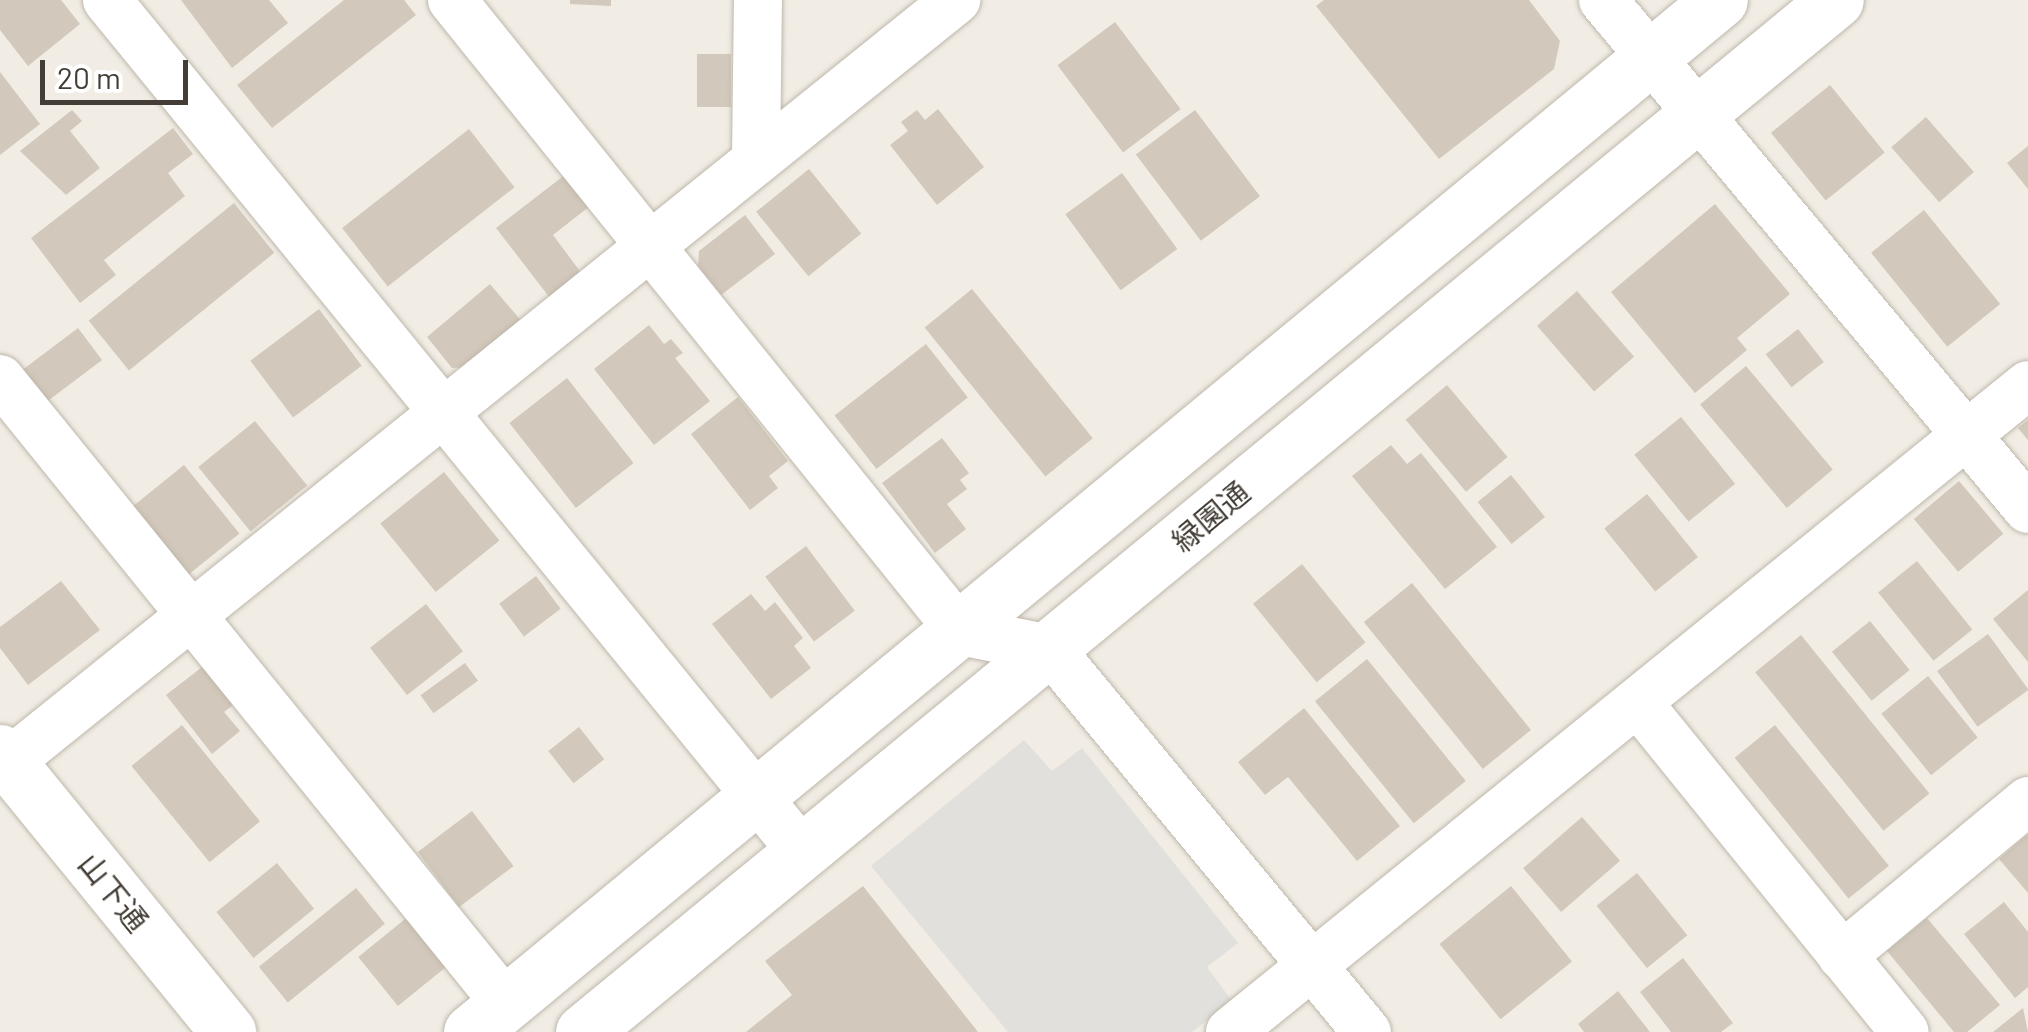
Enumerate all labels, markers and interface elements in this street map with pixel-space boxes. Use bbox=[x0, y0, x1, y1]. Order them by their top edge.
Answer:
scale bar bbox=[45, 40, 192, 102]
text: 20 m bbox=[57, 59, 121, 95]
street label: 緑園通 bbox=[1164, 473, 1256, 559]
street label: 山下通 bbox=[72, 846, 156, 938]

